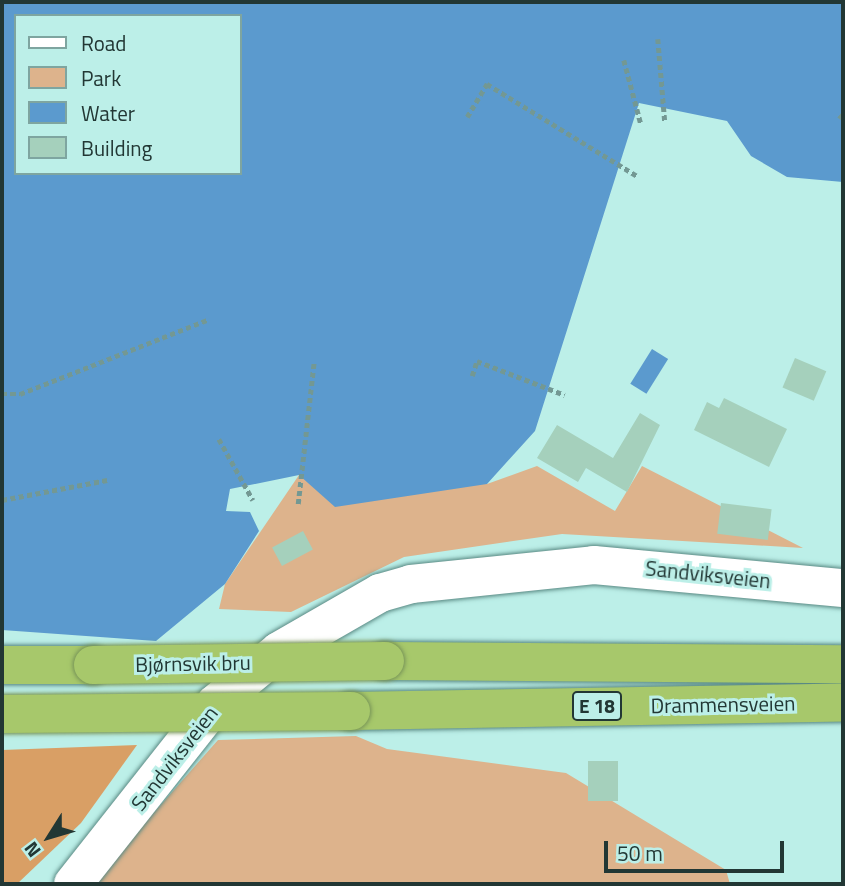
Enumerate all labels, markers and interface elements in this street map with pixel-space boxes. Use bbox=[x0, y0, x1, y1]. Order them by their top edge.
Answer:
legend bbox=[14, 14, 242, 175]
text: Road bbox=[81, 27, 126, 59]
text: Park bbox=[81, 62, 121, 94]
text: Water bbox=[81, 97, 135, 129]
text: Building bbox=[81, 132, 152, 164]
street label: Sandviksveien bbox=[644, 555, 772, 593]
street label: Bjørnsvik bru bbox=[135, 649, 251, 677]
street label: Drammensveien bbox=[650, 690, 796, 718]
road number: E 18 bbox=[571, 691, 623, 722]
street label: Sandviksveien bbox=[125, 701, 223, 815]
north arrow bbox=[14, 802, 84, 872]
scale bar bbox=[607, 826, 787, 870]
text: N bbox=[16, 836, 47, 864]
text: 50 m bbox=[617, 837, 663, 869]

